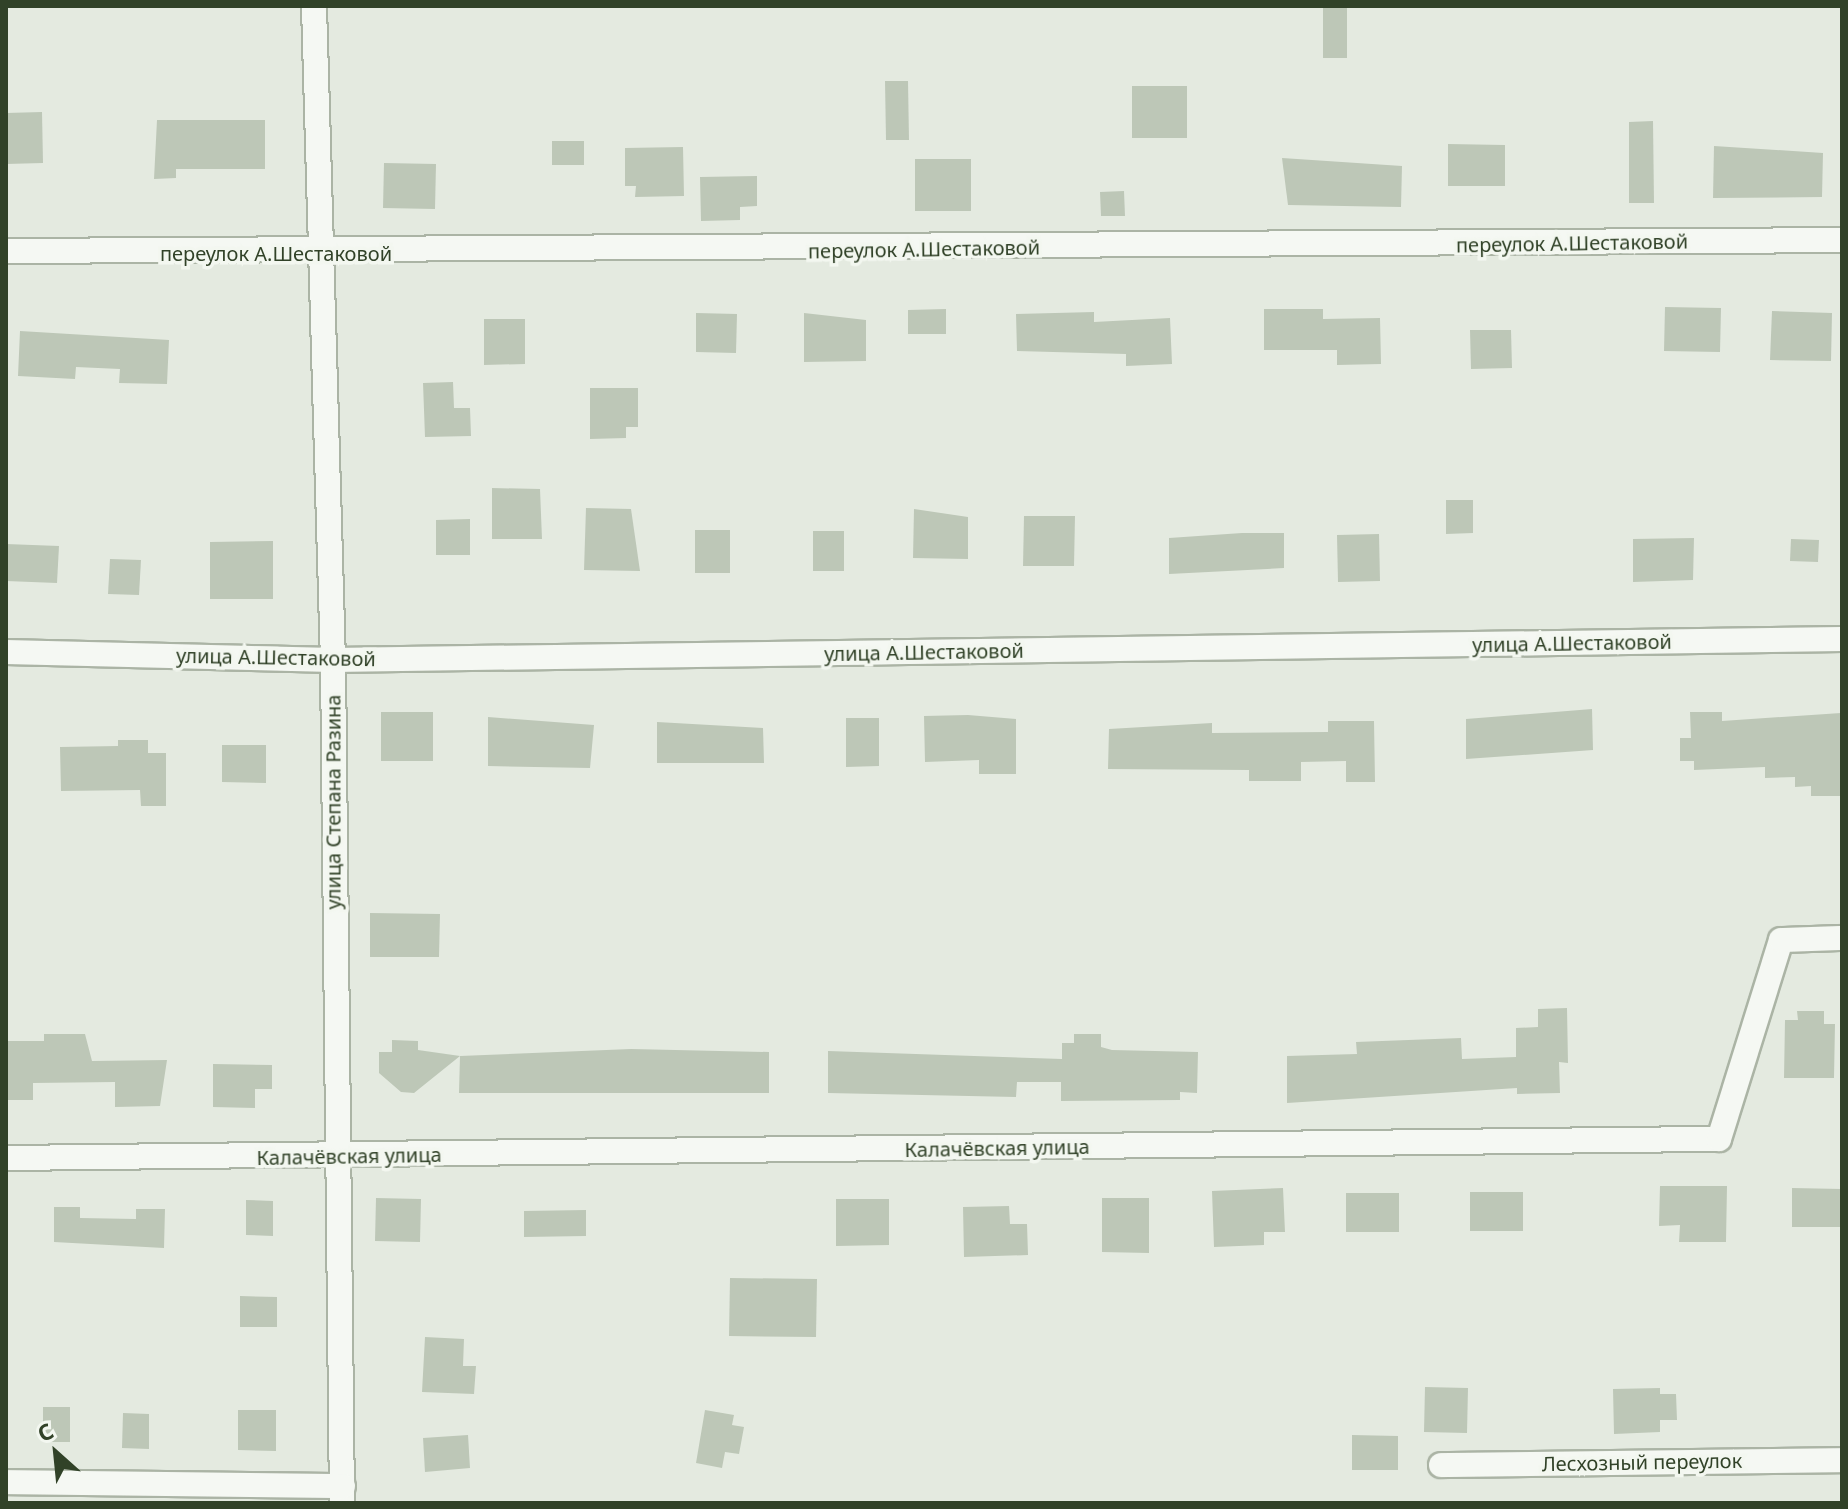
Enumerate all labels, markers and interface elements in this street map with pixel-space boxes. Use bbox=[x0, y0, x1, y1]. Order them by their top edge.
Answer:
street label: переулок А.Шестаковой bbox=[1456, 229, 1688, 257]
street label: переулок А.Шестаковой bbox=[808, 235, 1040, 263]
street label: переулок А.Шестаковой bbox=[160, 241, 392, 265]
street label: улица А.Шестаковой bbox=[1472, 629, 1672, 657]
street label: улица А.Шестаковой bbox=[824, 638, 1024, 666]
street label: улица А.Шестаковой bbox=[176, 643, 376, 671]
street label: улица Степана Разина bbox=[321, 695, 345, 909]
street label: Калачёвская улица bbox=[904, 1134, 1090, 1162]
street label: Калачёвская улица bbox=[256, 1142, 442, 1170]
north arrow bbox=[16, 1413, 96, 1493]
text: С bbox=[32, 1415, 58, 1448]
street label: Лесхозный переулок bbox=[1542, 1448, 1742, 1476]

